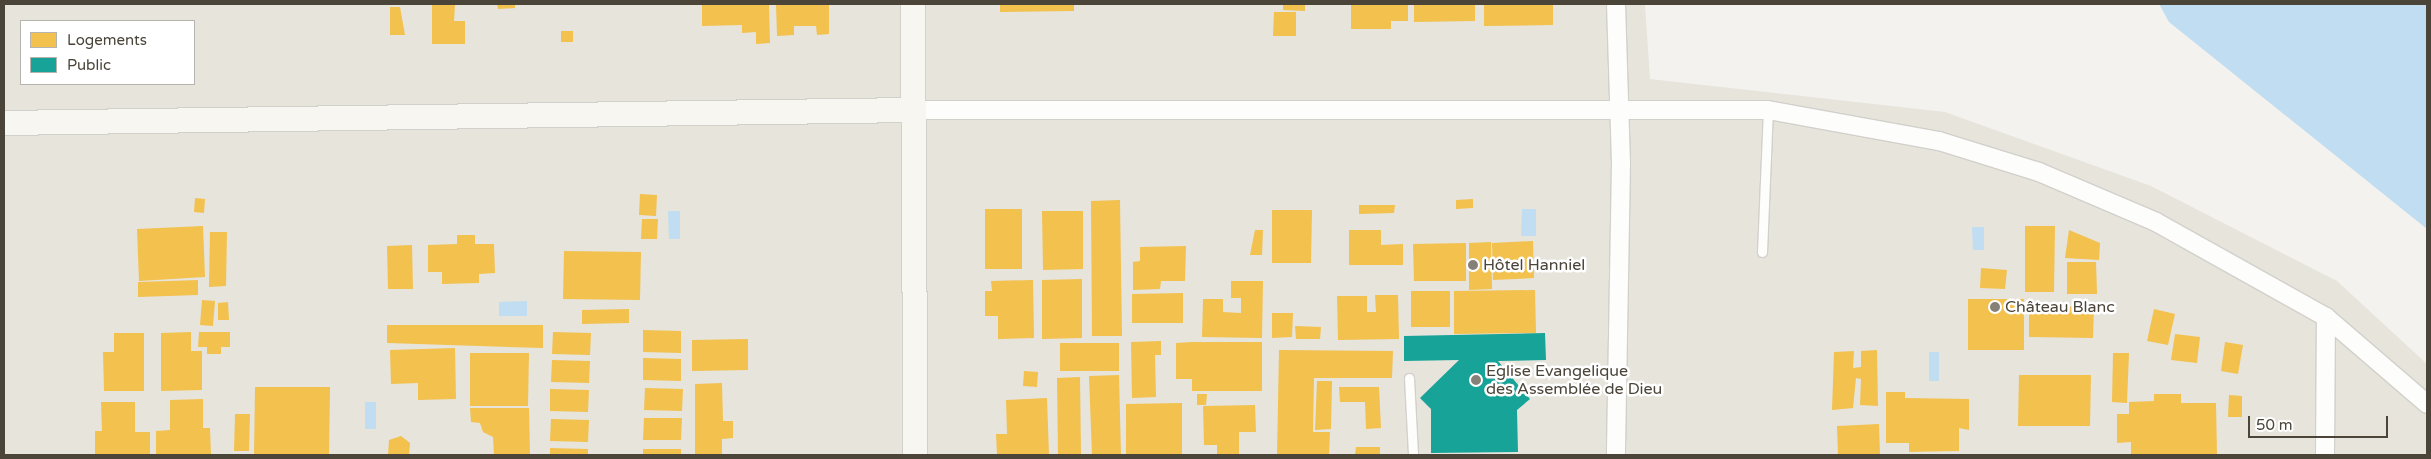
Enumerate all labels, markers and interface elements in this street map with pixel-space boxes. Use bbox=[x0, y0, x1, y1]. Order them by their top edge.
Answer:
legend bbox=[20, 20, 195, 85]
text: Logements bbox=[67, 31, 147, 49]
text: Public bbox=[67, 56, 111, 74]
place label: Hôtel Hanniel bbox=[1483, 255, 1585, 275]
marker: Hôtel Hanniel bbox=[1467, 259, 1479, 271]
place label: Château Blanc bbox=[2005, 297, 2115, 317]
marker: Château Blanc bbox=[1989, 301, 2001, 313]
place label: Eglise Evangelique des Assemblée de Dieu bbox=[1486, 361, 1662, 399]
marker: Eglise Evangelique des Assemblée de Dieu bbox=[1470, 374, 1482, 386]
scale bar bbox=[2251, 406, 2391, 438]
text: 50 m bbox=[2256, 416, 2293, 434]

